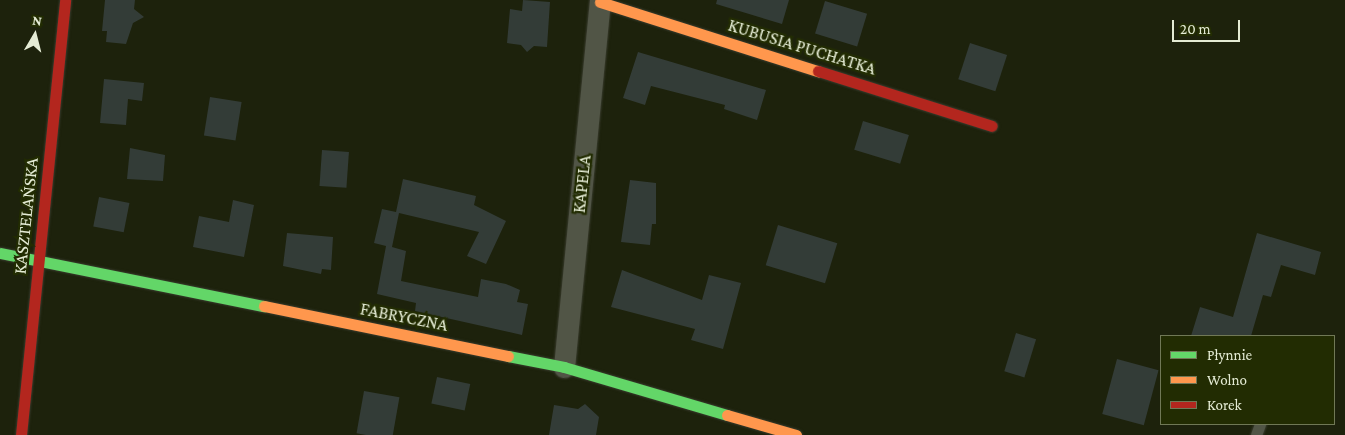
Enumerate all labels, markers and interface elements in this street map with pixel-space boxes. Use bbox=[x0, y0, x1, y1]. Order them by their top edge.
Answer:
north arrow bbox=[10, 10, 60, 60]
scale bar bbox=[1175, 10, 1242, 42]
text: N bbox=[31, 12, 43, 29]
street label: KUBUSIA PUCHATKA bbox=[725, 14, 879, 80]
text: 20 m bbox=[1180, 21, 1211, 37]
street label: KAPELA bbox=[568, 154, 596, 214]
street label: KASZTELAŃSKA bbox=[9, 157, 43, 275]
street label: FABRYCZNA bbox=[358, 298, 450, 336]
legend bbox=[1160, 335, 1335, 425]
text: Płynnie bbox=[1207, 347, 1252, 363]
text: Wolno bbox=[1207, 372, 1247, 388]
text: Korek bbox=[1207, 397, 1242, 413]

